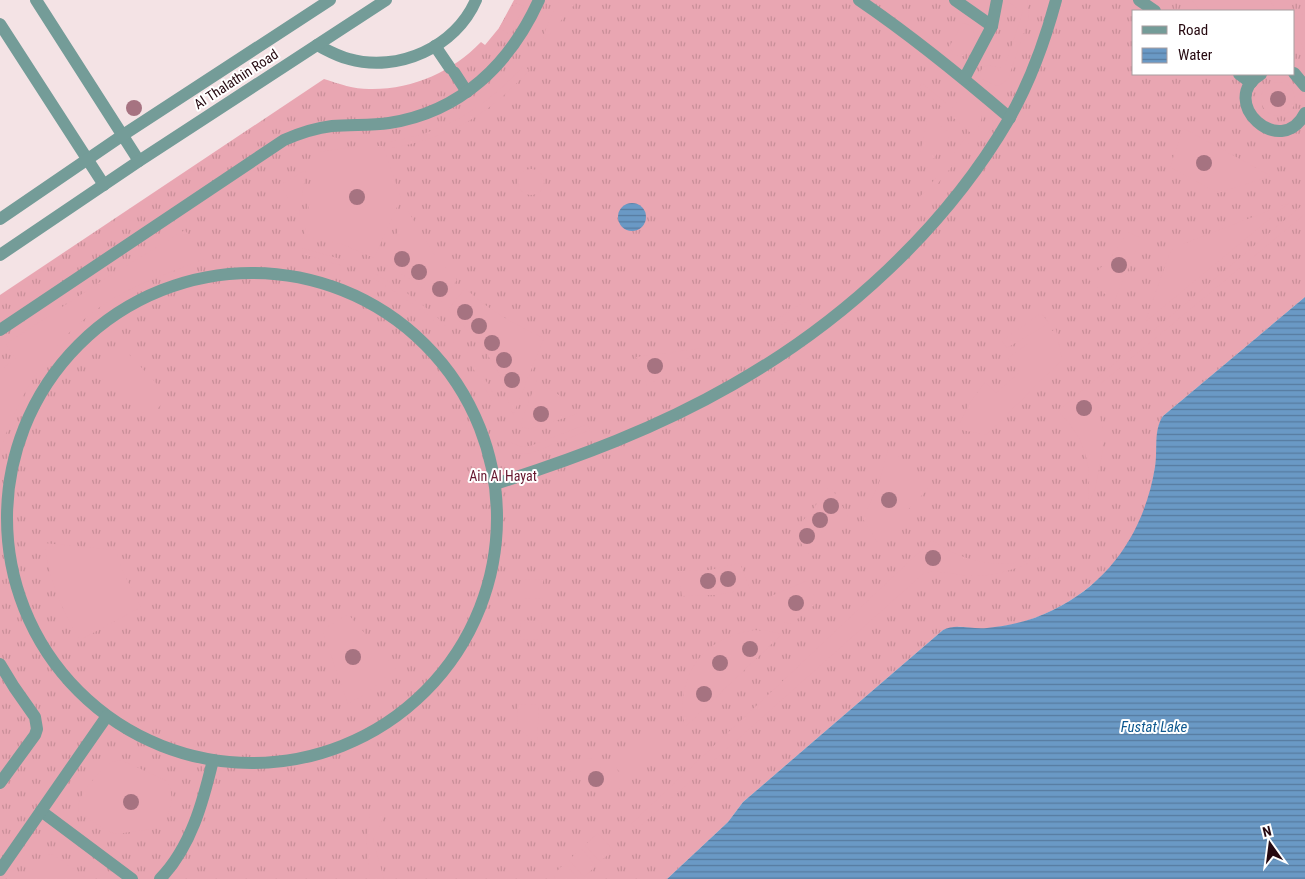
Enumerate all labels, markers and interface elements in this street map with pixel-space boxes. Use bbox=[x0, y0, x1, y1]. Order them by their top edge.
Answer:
legend bbox=[1132, 10, 1295, 75]
text: Road bbox=[1178, 21, 1208, 39]
street label: Al Thalathin Road bbox=[191, 46, 281, 112]
text: Water bbox=[1178, 46, 1213, 64]
park label: Ain Al Hayat bbox=[469, 468, 537, 484]
water label: Fustat Lake bbox=[1121, 718, 1187, 736]
north arrow bbox=[1245, 819, 1295, 869]
text: N bbox=[1261, 823, 1273, 840]

